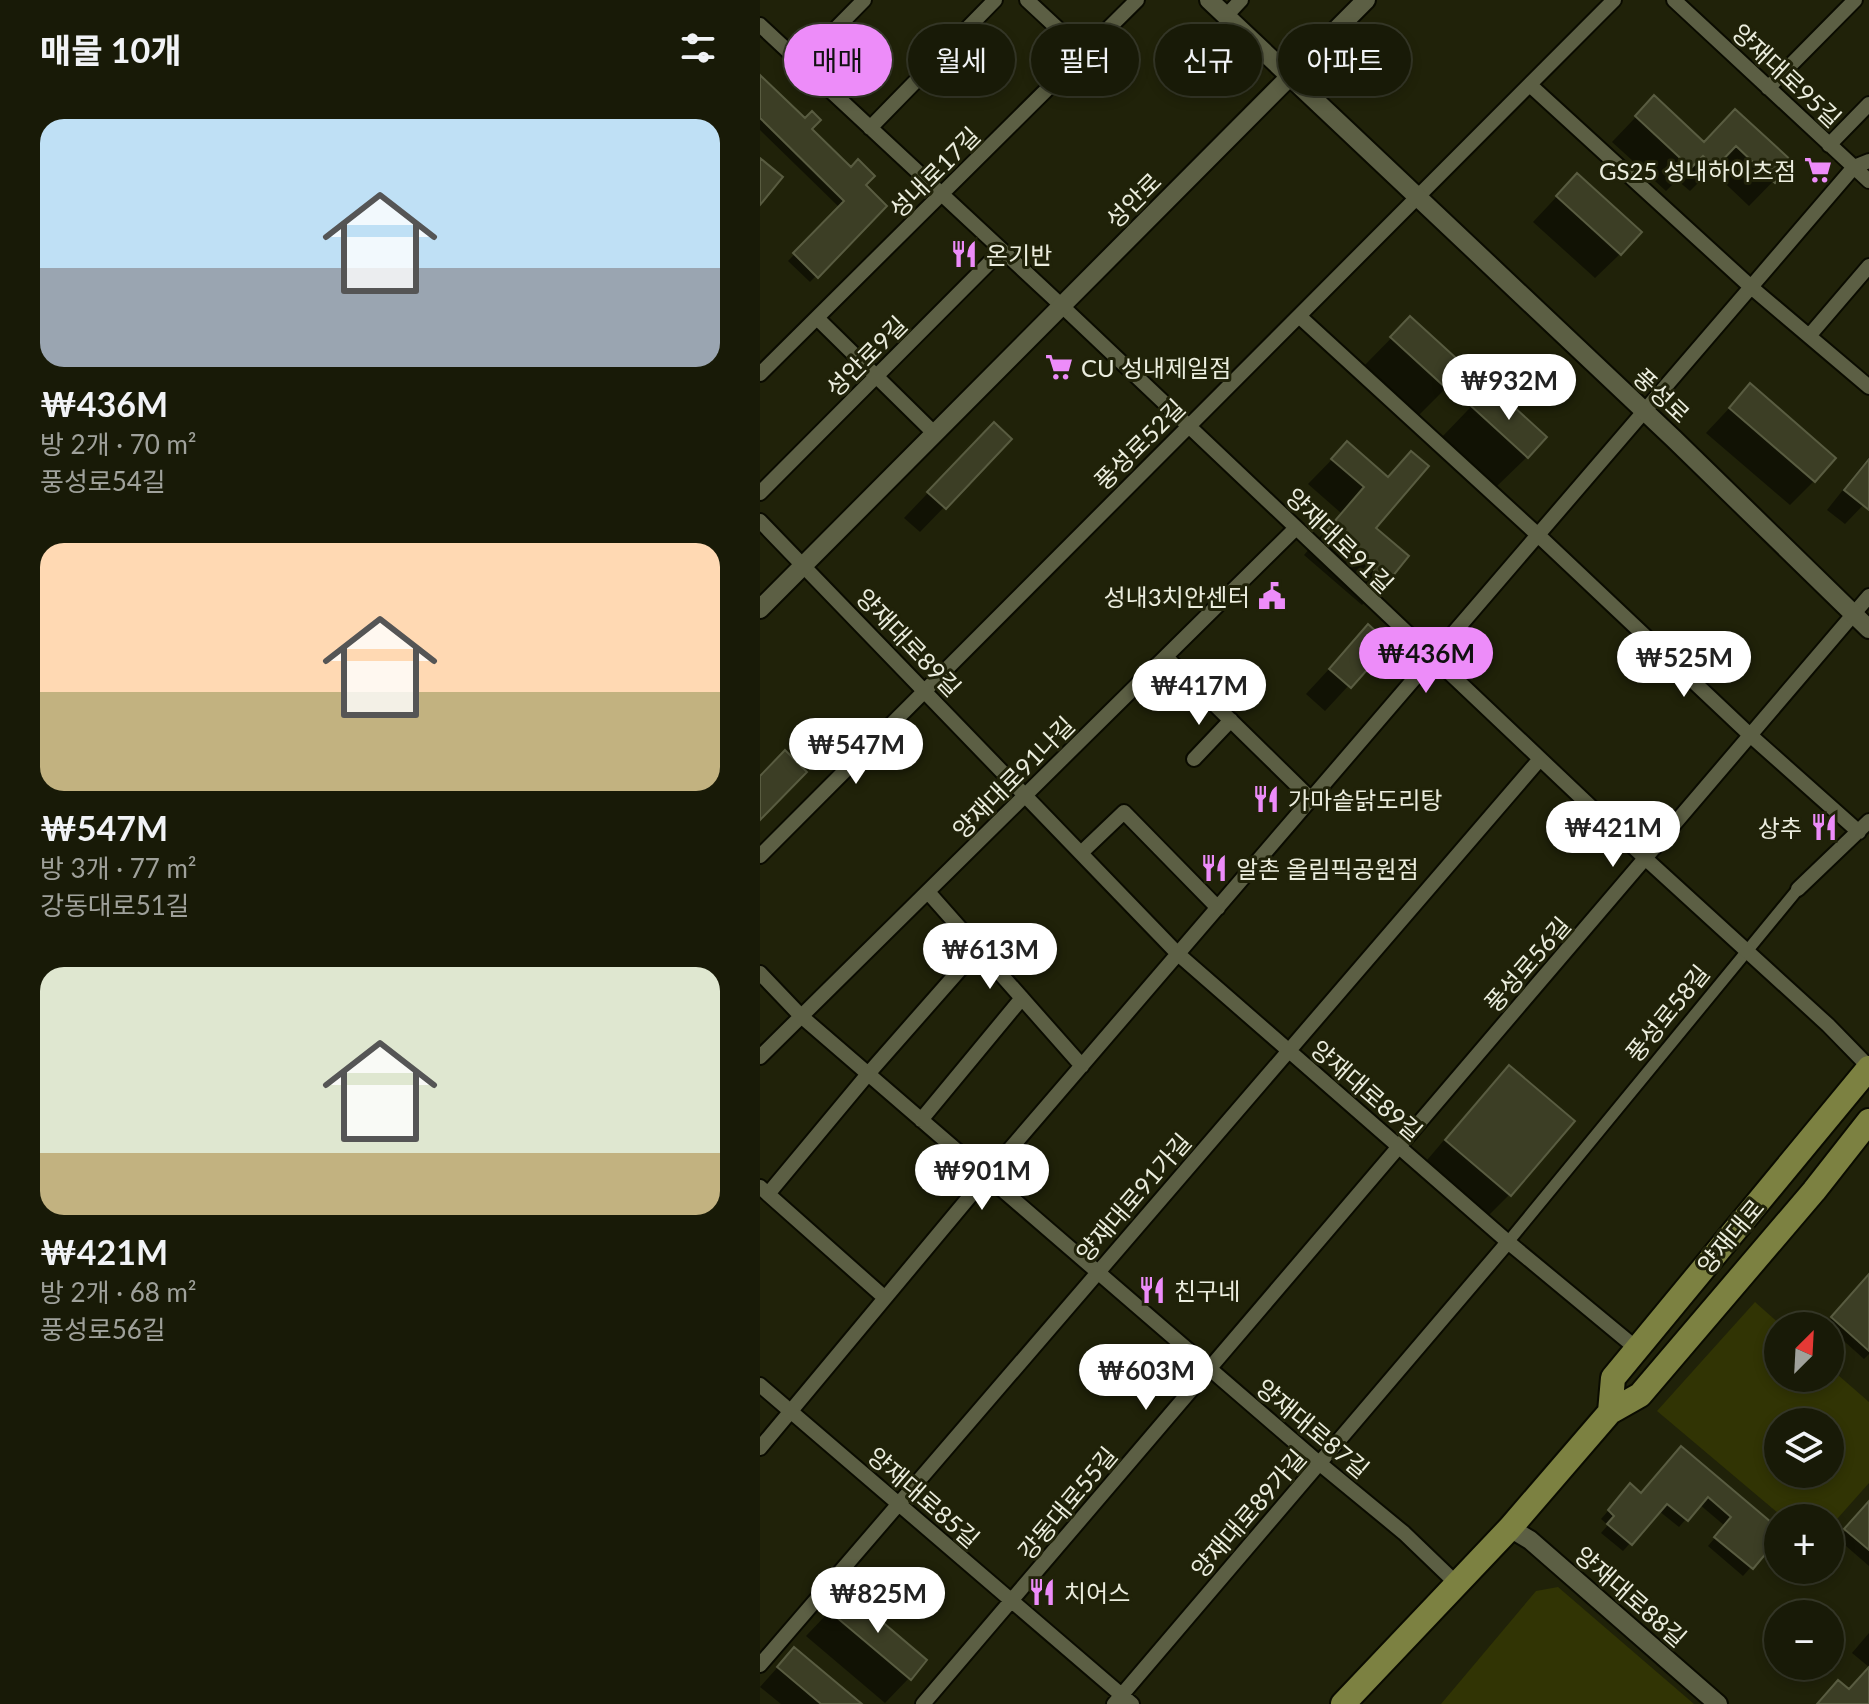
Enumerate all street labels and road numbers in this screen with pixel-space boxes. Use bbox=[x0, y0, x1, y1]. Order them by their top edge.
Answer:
street label: 양재대로95길 bbox=[1727, 17, 1847, 133]
street label: 성내로17길 bbox=[883, 121, 985, 223]
street label: 성안로 bbox=[1099, 166, 1167, 234]
street label: 성안로9길 bbox=[820, 310, 912, 402]
street label: 풍성로 bbox=[1628, 362, 1696, 428]
street label: 풍성로52길 bbox=[1088, 393, 1190, 495]
street label: 양재대로91길 bbox=[1280, 482, 1400, 598]
street label: 양재대로89길 bbox=[851, 582, 967, 702]
street label: 양재대로91나길 bbox=[946, 710, 1080, 844]
street label: 풍성로56길 bbox=[1478, 911, 1576, 1017]
street label: 풍성로58길 bbox=[1619, 959, 1715, 1067]
street label: 양재대로89길 bbox=[1305, 1034, 1429, 1146]
street label: 양재대로91가길 bbox=[1069, 1127, 1197, 1267]
street label: 양재대로 bbox=[1691, 1193, 1769, 1279]
street label: 양재대로87길 bbox=[1251, 1372, 1375, 1484]
street label: 양재대로85길 bbox=[862, 1441, 986, 1553]
street label: 강동대로55길 bbox=[1011, 1441, 1123, 1565]
street label: 양재대로89가길 bbox=[1184, 1443, 1312, 1583]
street label: 양재대로88길 bbox=[1569, 1540, 1693, 1652]

